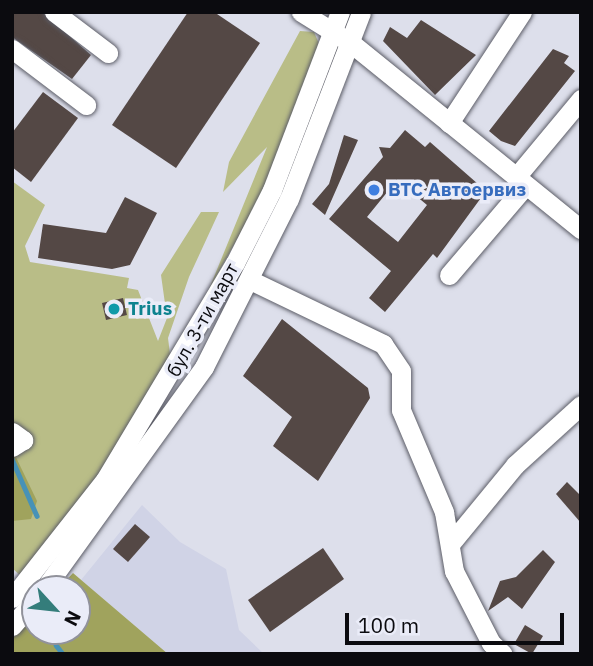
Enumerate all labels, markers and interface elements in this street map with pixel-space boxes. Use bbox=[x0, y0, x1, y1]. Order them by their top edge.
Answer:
place label: ВТС Автоервиз bbox=[388, 179, 526, 201]
marker: ВТС Автоервиз bbox=[366, 182, 382, 198]
street label: бул. 3-ти март bbox=[162, 259, 244, 381]
place label: Trius bbox=[128, 298, 172, 320]
marker: Trius bbox=[106, 301, 122, 317]
north arrow bbox=[21, 575, 91, 645]
scale bar bbox=[348, 600, 567, 644]
text: N bbox=[59, 607, 87, 630]
text: 100 m bbox=[358, 611, 419, 639]

